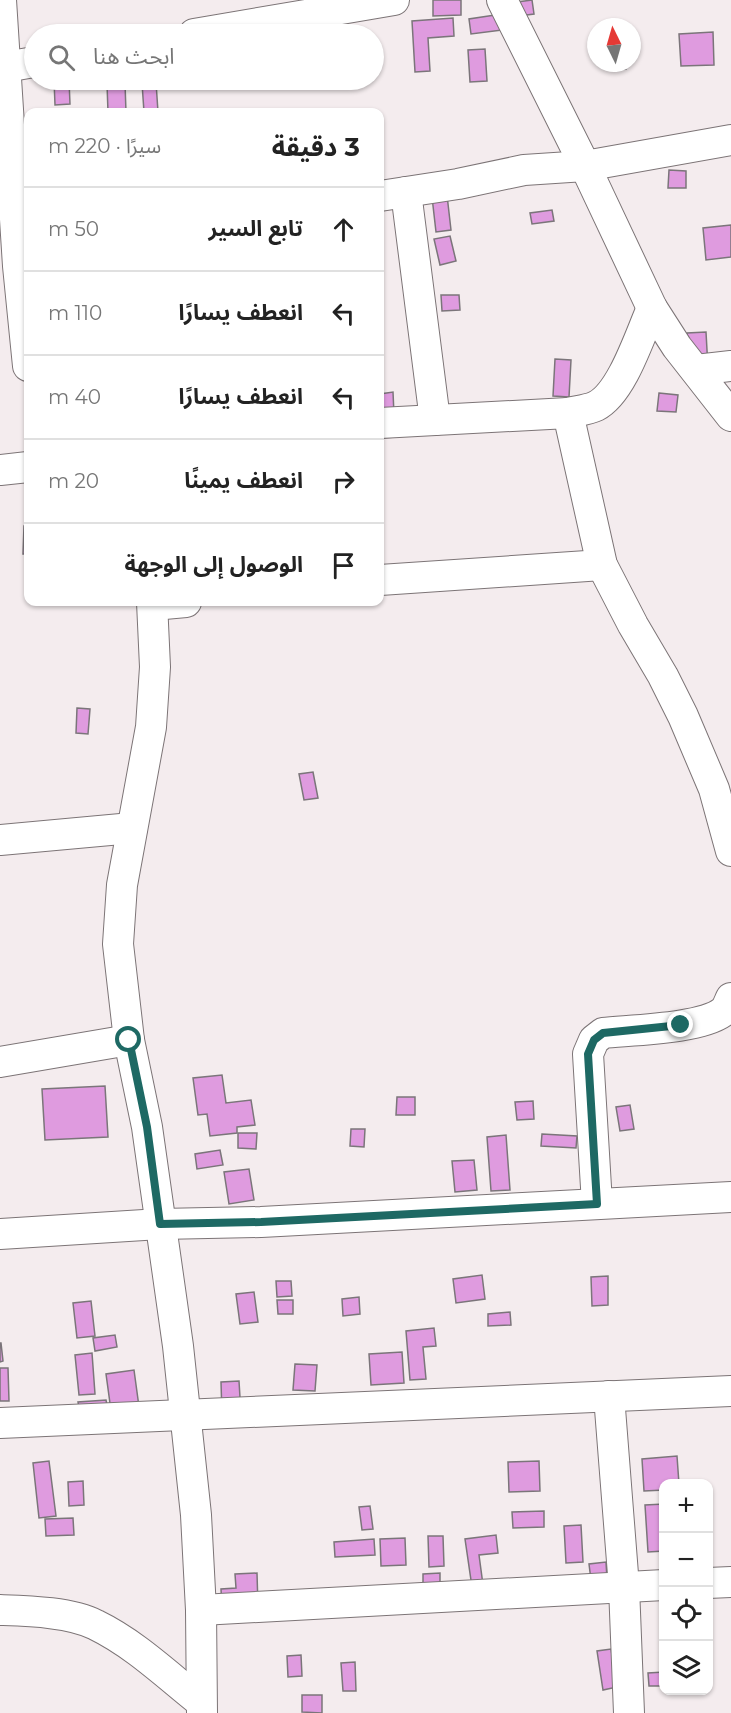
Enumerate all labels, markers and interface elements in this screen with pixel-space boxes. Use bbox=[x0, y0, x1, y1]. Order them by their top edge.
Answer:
north arrow bbox=[587, 18, 641, 72]
search box bbox=[24, 24, 384, 90]
icon: search bbox=[45, 41, 78, 74]
text: ابحث هنا bbox=[93, 43, 175, 70]
text: 3 دقيقة bbox=[272, 131, 360, 163]
text: سيرًا · 220 m bbox=[48, 134, 161, 158]
icon: ahead bbox=[327, 213, 360, 246]
text: تابع السير bbox=[209, 215, 303, 242]
text: 50 m bbox=[48, 217, 99, 241]
icon: left bbox=[327, 297, 360, 330]
text: انعطف يسارًا bbox=[179, 299, 303, 326]
text: 110 m bbox=[48, 301, 102, 325]
icon: left bbox=[327, 381, 360, 414]
text: انعطف يسارًا bbox=[179, 383, 303, 410]
text: 40 m bbox=[48, 385, 101, 409]
icon: right bbox=[327, 465, 360, 498]
text: انعطف يمينًا bbox=[184, 467, 303, 494]
text: 20 m bbox=[48, 469, 99, 493]
icon: arrive bbox=[327, 549, 360, 582]
text: الوصول إلى الوجهة bbox=[124, 551, 303, 578]
route end bbox=[667, 1011, 693, 1037]
route start bbox=[115, 1026, 141, 1052]
map controls bbox=[659, 1479, 713, 1695]
button: + bbox=[659, 1479, 713, 1533]
button: − bbox=[659, 1533, 713, 1587]
button: locate bbox=[659, 1587, 713, 1641]
button: layers bbox=[659, 1641, 713, 1695]

